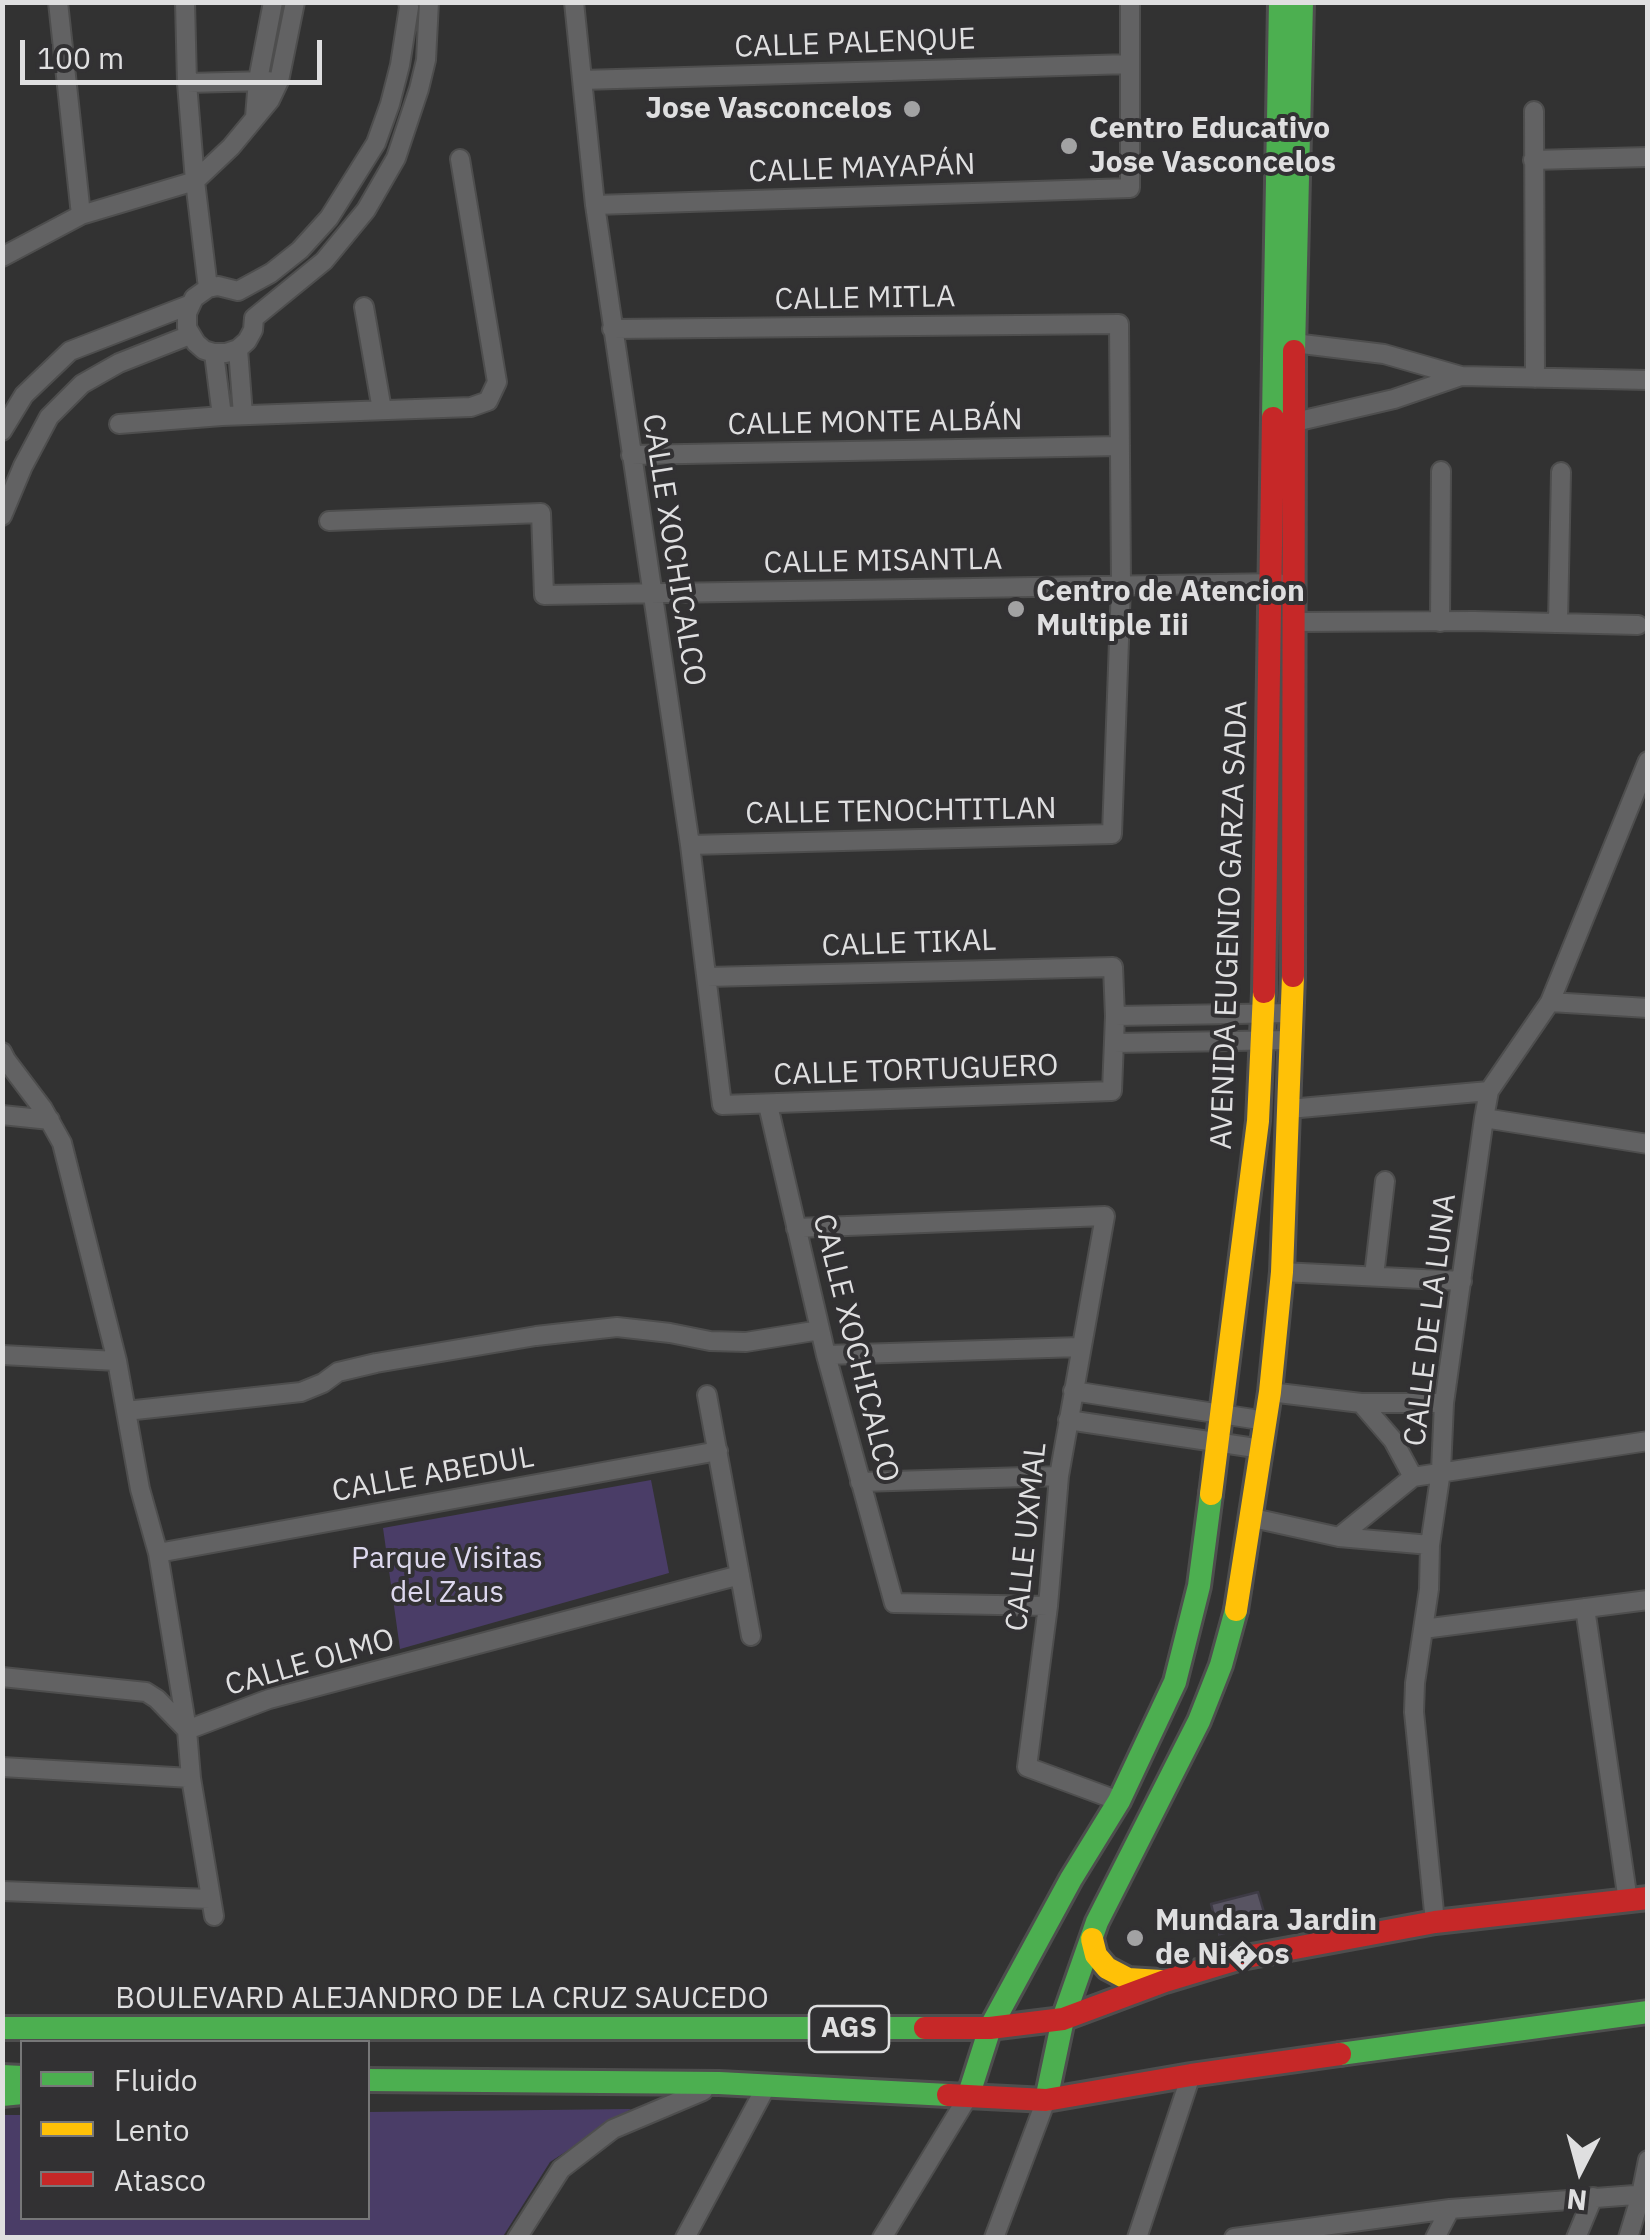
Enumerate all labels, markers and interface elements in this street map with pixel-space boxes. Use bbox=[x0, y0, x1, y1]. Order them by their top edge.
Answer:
scale bar bbox=[25, 20, 328, 82]
street label: CALLE PALENQUE bbox=[734, 22, 976, 66]
text: 100 m bbox=[37, 38, 124, 77]
place label: Jose Vasconcelos bbox=[645, 91, 892, 127]
marker: Jose Vasconcelos bbox=[901, 98, 923, 120]
place label: Centro Educativo Jose Vasconcelos bbox=[1089, 111, 1336, 182]
marker: Centro Educativo Jose Vasconcelos bbox=[1058, 135, 1080, 157]
street label: CALLE MAYAPÁN bbox=[748, 147, 976, 191]
street label: CALLE MITLA bbox=[774, 279, 956, 319]
street label: CALLE MONTE ALBÁN bbox=[727, 402, 1023, 444]
street label: CALLE XOCHICALCO bbox=[634, 411, 712, 689]
street label: CALLE MISANTLA bbox=[763, 542, 1003, 582]
place label: Centro de Atencion Multiple Iii bbox=[1036, 574, 1305, 644]
marker: Centro de Atencion Multiple Iii bbox=[1005, 598, 1027, 620]
street label: AVENIDA EUGENIO GARZA SADA bbox=[1204, 700, 1256, 1150]
street label: CALLE TENOCHTITLAN bbox=[745, 791, 1057, 833]
street label: CALLE TIKAL bbox=[821, 923, 997, 965]
street label: CALLE TORTUGUERO bbox=[773, 1048, 1059, 1094]
street label: CALLE DE LA LUNA bbox=[1398, 1192, 1464, 1448]
street label: CALLE XOCHICALCO bbox=[804, 1210, 906, 1486]
street label: CALLE ABEDUL bbox=[329, 1440, 537, 1510]
street label: CALLE UXMAL bbox=[999, 1441, 1055, 1633]
park label: Parque Visitas del Zaus bbox=[351, 1541, 543, 1612]
street label: CALLE OLMO bbox=[221, 1622, 399, 1704]
place label: Mundara Jardin de Ni�os bbox=[1155, 1903, 1377, 1974]
marker: Mundara Jardin de Ni�os bbox=[1124, 1927, 1146, 1949]
street label: BOULEVARD ALEJANDRO DE LA CRUZ SAUCEDO bbox=[115, 1981, 769, 2017]
road number: AGS bbox=[809, 2006, 889, 2052]
legend bbox=[20, 2040, 370, 2220]
text: Fluido bbox=[114, 2060, 198, 2099]
text: Lento bbox=[114, 2110, 189, 2149]
north arrow bbox=[1530, 2120, 1630, 2220]
text: Atasco bbox=[114, 2160, 206, 2199]
text: N bbox=[1565, 2181, 1589, 2220]

